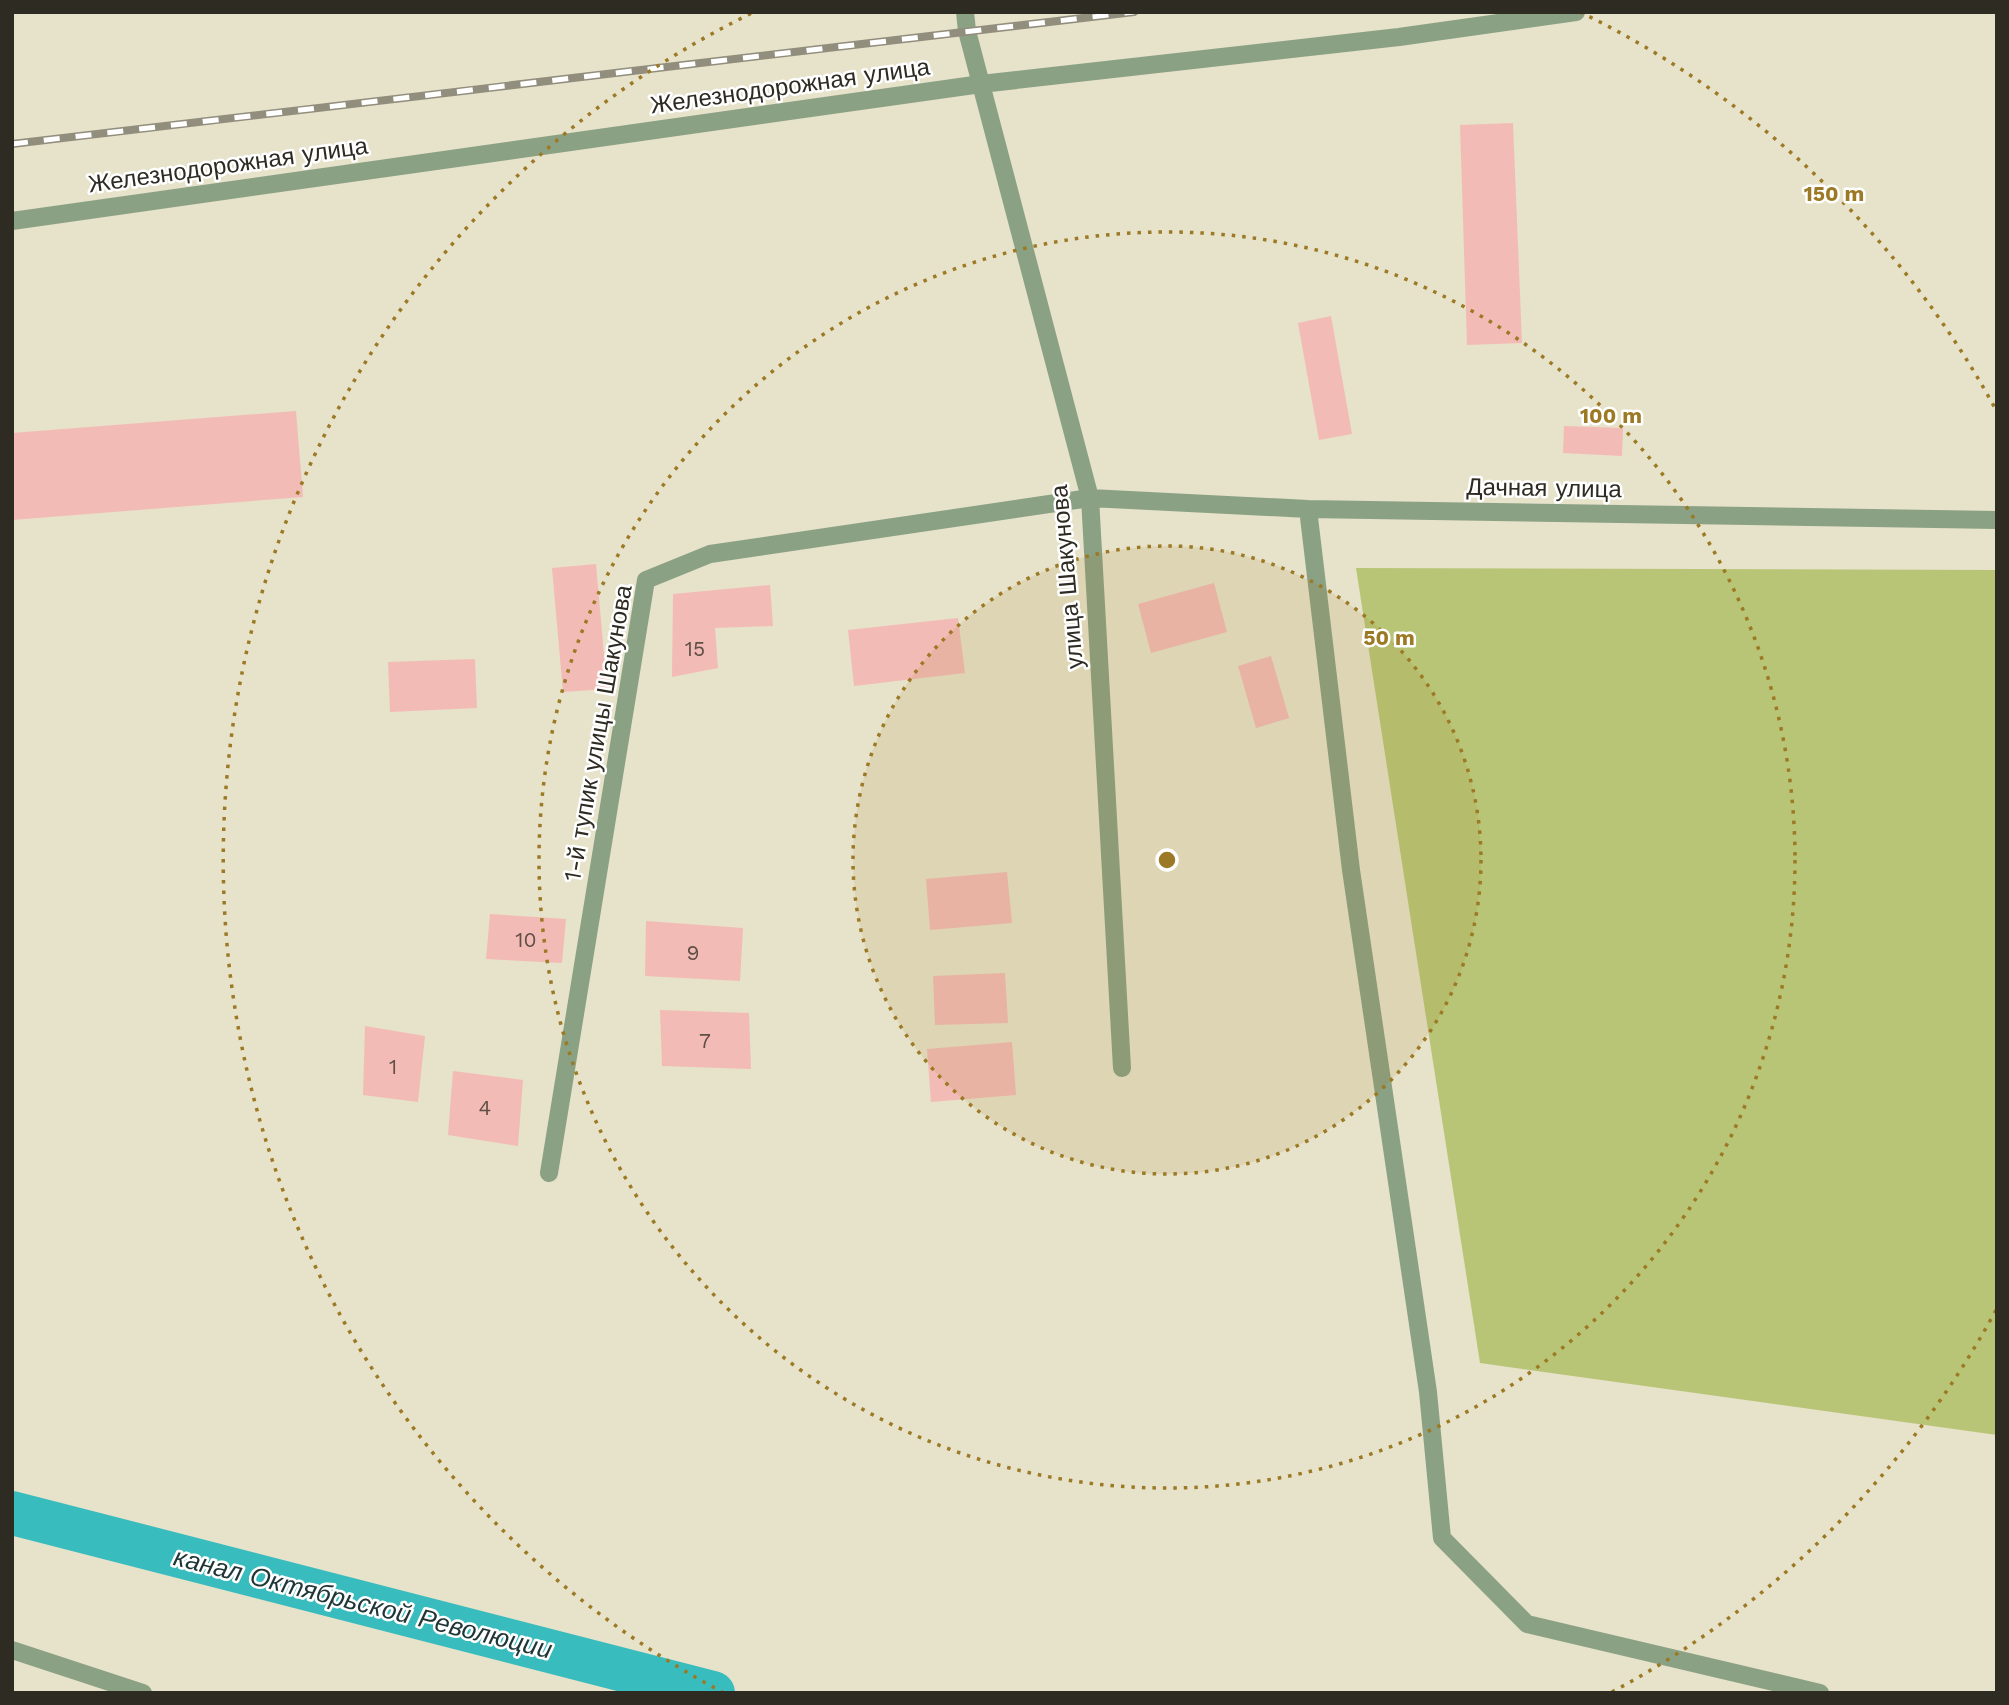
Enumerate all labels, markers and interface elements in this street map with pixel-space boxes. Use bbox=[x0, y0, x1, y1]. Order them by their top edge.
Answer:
street label: Железнодорожная улица bbox=[648, 52, 932, 119]
street label: Железнодорожная улица bbox=[86, 131, 370, 198]
text: 150 m bbox=[1804, 181, 1864, 206]
text: 100 m bbox=[1580, 403, 1642, 428]
street label: Дачная улица bbox=[1466, 473, 1623, 503]
street label: улица Шакунова bbox=[1045, 483, 1089, 670]
street label: 1-й тупик улицы Шакунова bbox=[558, 582, 638, 883]
text: 50 m bbox=[1363, 625, 1415, 650]
house number: 15 bbox=[685, 636, 705, 661]
centre of rings bbox=[1155, 848, 1179, 872]
house number: 10 bbox=[515, 927, 537, 952]
house number: 9 bbox=[687, 940, 699, 965]
house number: 7 bbox=[699, 1028, 711, 1053]
house number: 1 bbox=[389, 1054, 397, 1079]
house number: 4 bbox=[479, 1095, 491, 1120]
water label: канал Октябрьской Революции bbox=[171, 1541, 555, 1665]

